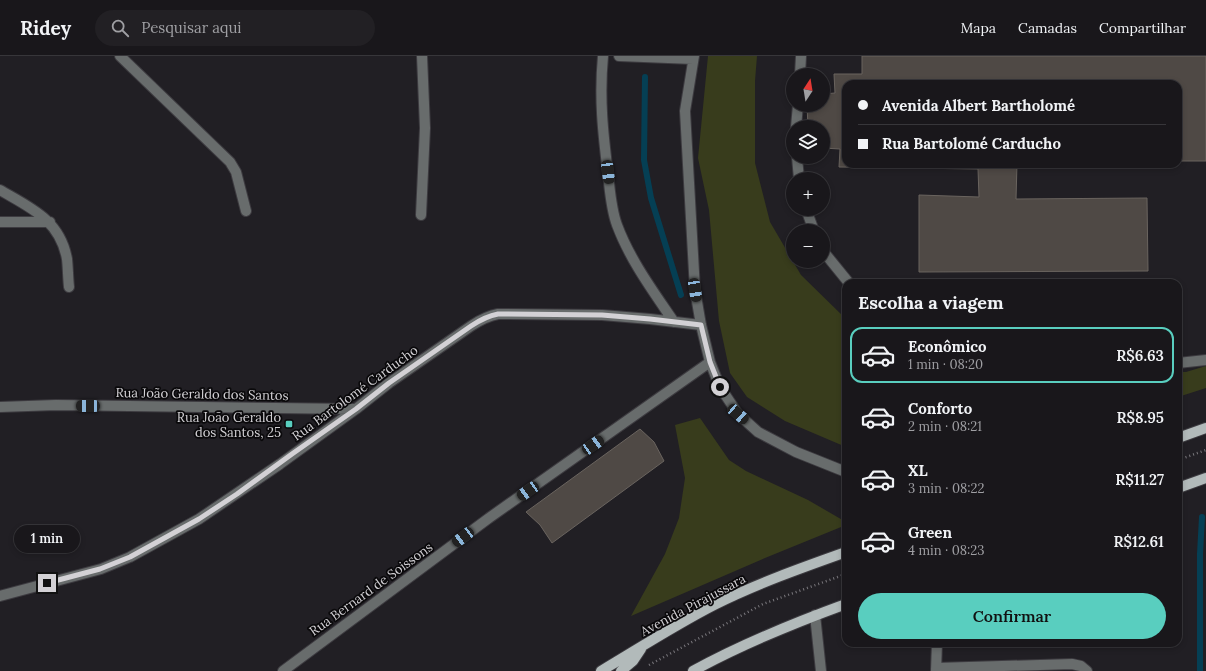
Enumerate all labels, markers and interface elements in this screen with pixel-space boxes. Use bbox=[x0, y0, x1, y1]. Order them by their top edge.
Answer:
search box bbox=[95, 10, 375, 46]
text: Ridey bbox=[20, 16, 71, 40]
icon: search bbox=[109, 17, 131, 39]
text: Pesquisar aqui bbox=[141, 18, 242, 37]
text: Mapa bbox=[960, 19, 996, 37]
text: Camadas bbox=[1018, 19, 1077, 37]
text: Compartilhar bbox=[1099, 19, 1186, 37]
north arrow bbox=[786, 68, 830, 112]
map controls bbox=[786, 68, 830, 268]
text: Avenida Albert Bartholomé bbox=[882, 96, 1075, 115]
button: layers bbox=[786, 120, 830, 164]
text: Rua Bartolomé Carducho bbox=[882, 134, 1061, 153]
car bbox=[601, 159, 615, 185]
button: + bbox=[786, 172, 830, 216]
button: − bbox=[786, 224, 830, 268]
car bbox=[687, 277, 703, 303]
text: Escolha a viagem bbox=[858, 291, 1004, 314]
icon: car bbox=[860, 337, 896, 373]
text: Econômico bbox=[908, 337, 987, 356]
street label: Rua Bartolomé Carducho bbox=[289, 341, 422, 444]
text: R$6.63 bbox=[1116, 346, 1164, 365]
text: 1 min · 08:20 bbox=[908, 356, 983, 373]
route start bbox=[711, 378, 729, 396]
street label: Rua João Geraldo dos Santos bbox=[115, 384, 289, 404]
icon: car bbox=[860, 399, 896, 435]
text: Conforto bbox=[908, 399, 972, 418]
car bbox=[76, 400, 100, 412]
car bbox=[725, 402, 751, 426]
text: R$8.95 bbox=[1117, 408, 1164, 427]
place label: Rua João Geraldo dos Santos, 25 bbox=[177, 409, 281, 441]
text: 2 min · 08:21 bbox=[908, 418, 982, 435]
marker: Rua João Geraldo dos Santos, 25 bbox=[284, 419, 294, 429]
car bbox=[580, 433, 606, 457]
icon: car bbox=[860, 461, 896, 497]
text: XL bbox=[908, 461, 928, 480]
text: R$11.27 bbox=[1115, 470, 1164, 489]
car bbox=[515, 479, 541, 503]
text: 3 min · 08:22 bbox=[908, 480, 985, 497]
icon: car bbox=[860, 523, 896, 559]
text: Green bbox=[908, 523, 952, 542]
callout: 1 min bbox=[14, 525, 80, 553]
car bbox=[450, 525, 476, 549]
text: 1 min bbox=[31, 530, 63, 547]
text: R$12.61 bbox=[1114, 532, 1164, 551]
street label: Rua Bernard de Soissons bbox=[306, 538, 436, 640]
text: 4 min · 08:23 bbox=[908, 542, 984, 559]
street label: Avenida Pirajussara bbox=[637, 570, 749, 640]
route end bbox=[38, 574, 56, 592]
button: Confirmar bbox=[858, 593, 1166, 639]

